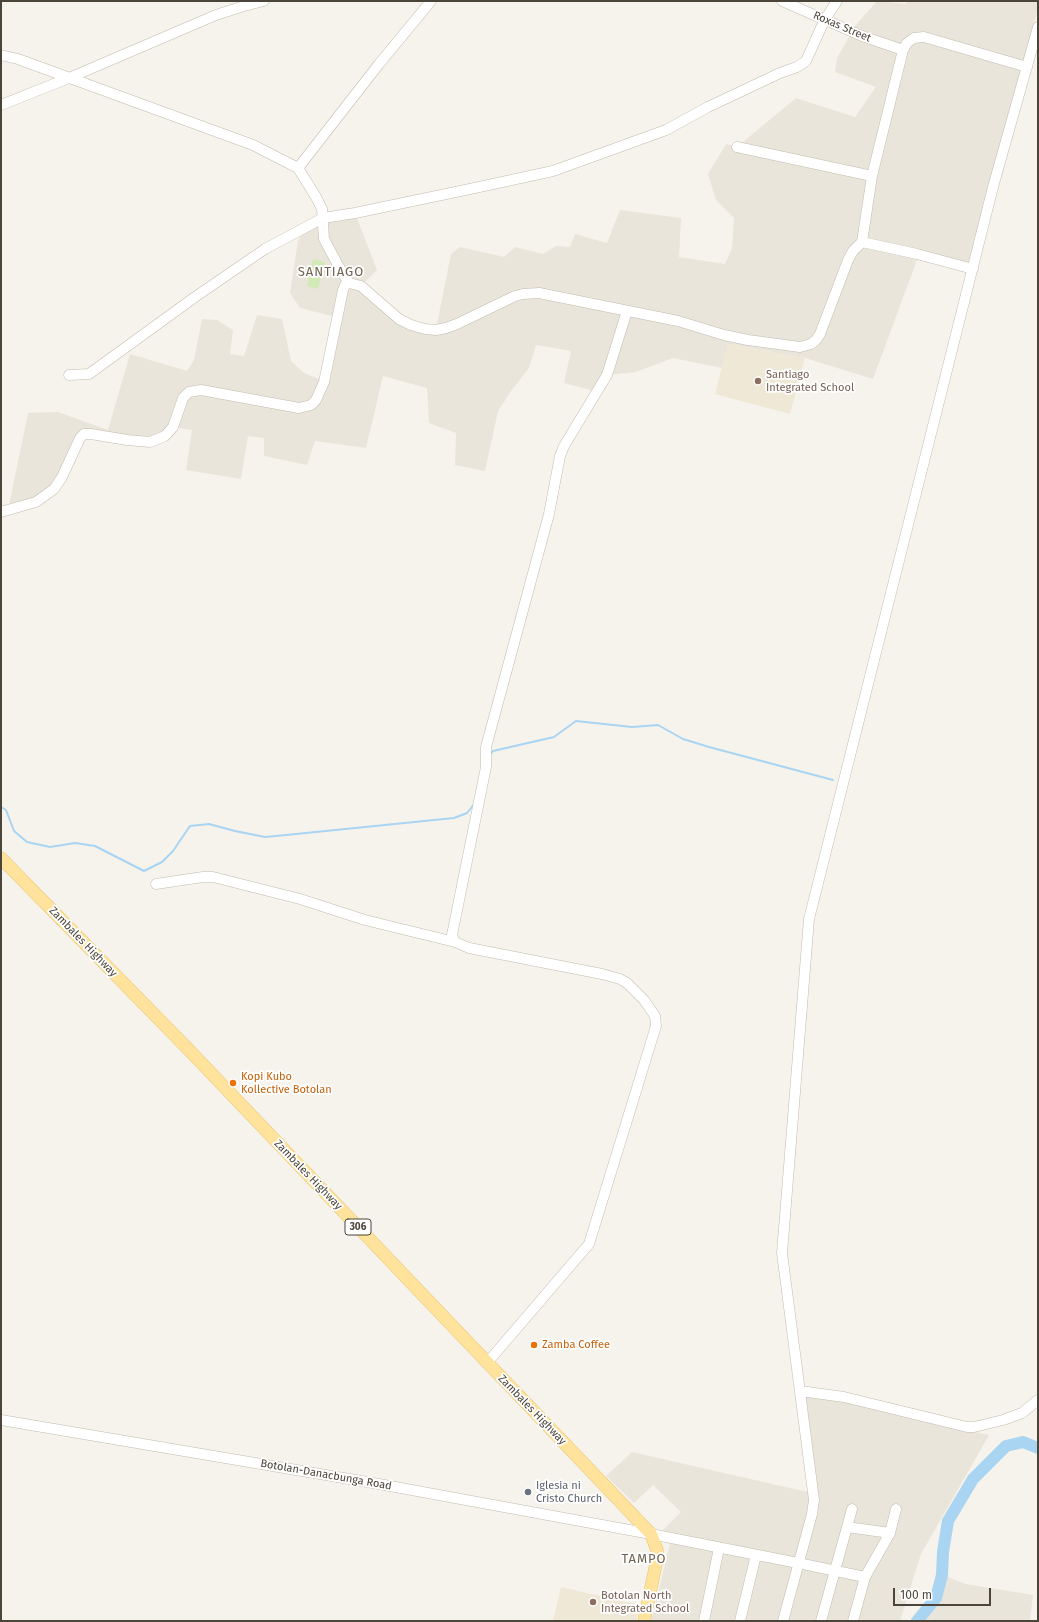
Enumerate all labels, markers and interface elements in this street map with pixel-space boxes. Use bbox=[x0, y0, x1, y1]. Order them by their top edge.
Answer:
street label: Roxas Street bbox=[811, 9, 873, 45]
district label: SANTIAGO bbox=[298, 264, 364, 280]
place label: Santiago Integrated School bbox=[766, 368, 854, 394]
marker: Santiago Integrated School bbox=[753, 376, 763, 386]
street label: Zambales Highway bbox=[46, 904, 120, 980]
place label: Kopi Kubo Kollective Botolan bbox=[241, 1070, 332, 1096]
marker: Kopi Kubo Kollective Botolan bbox=[228, 1078, 238, 1088]
street label: Zambales Highway bbox=[271, 1137, 345, 1213]
road number: 306 bbox=[345, 1219, 371, 1235]
place label: Zamba Coffee bbox=[542, 1338, 610, 1352]
marker: Zamba Coffee bbox=[529, 1340, 539, 1350]
street label: Zambales Highway bbox=[495, 1372, 569, 1448]
street label: Botolan-Danacbunga Road bbox=[259, 1457, 393, 1493]
place label: Iglesia ni Cristo Church bbox=[536, 1479, 602, 1505]
marker: Iglesia ni Cristo Church bbox=[523, 1487, 533, 1497]
district label: TAMPO bbox=[621, 1551, 667, 1567]
scale bar bbox=[895, 1580, 993, 1606]
text: 100 m bbox=[900, 1588, 932, 1602]
place label: Botolan North Integrated School bbox=[601, 1589, 689, 1615]
marker: Botolan North Integrated School bbox=[588, 1597, 598, 1607]

